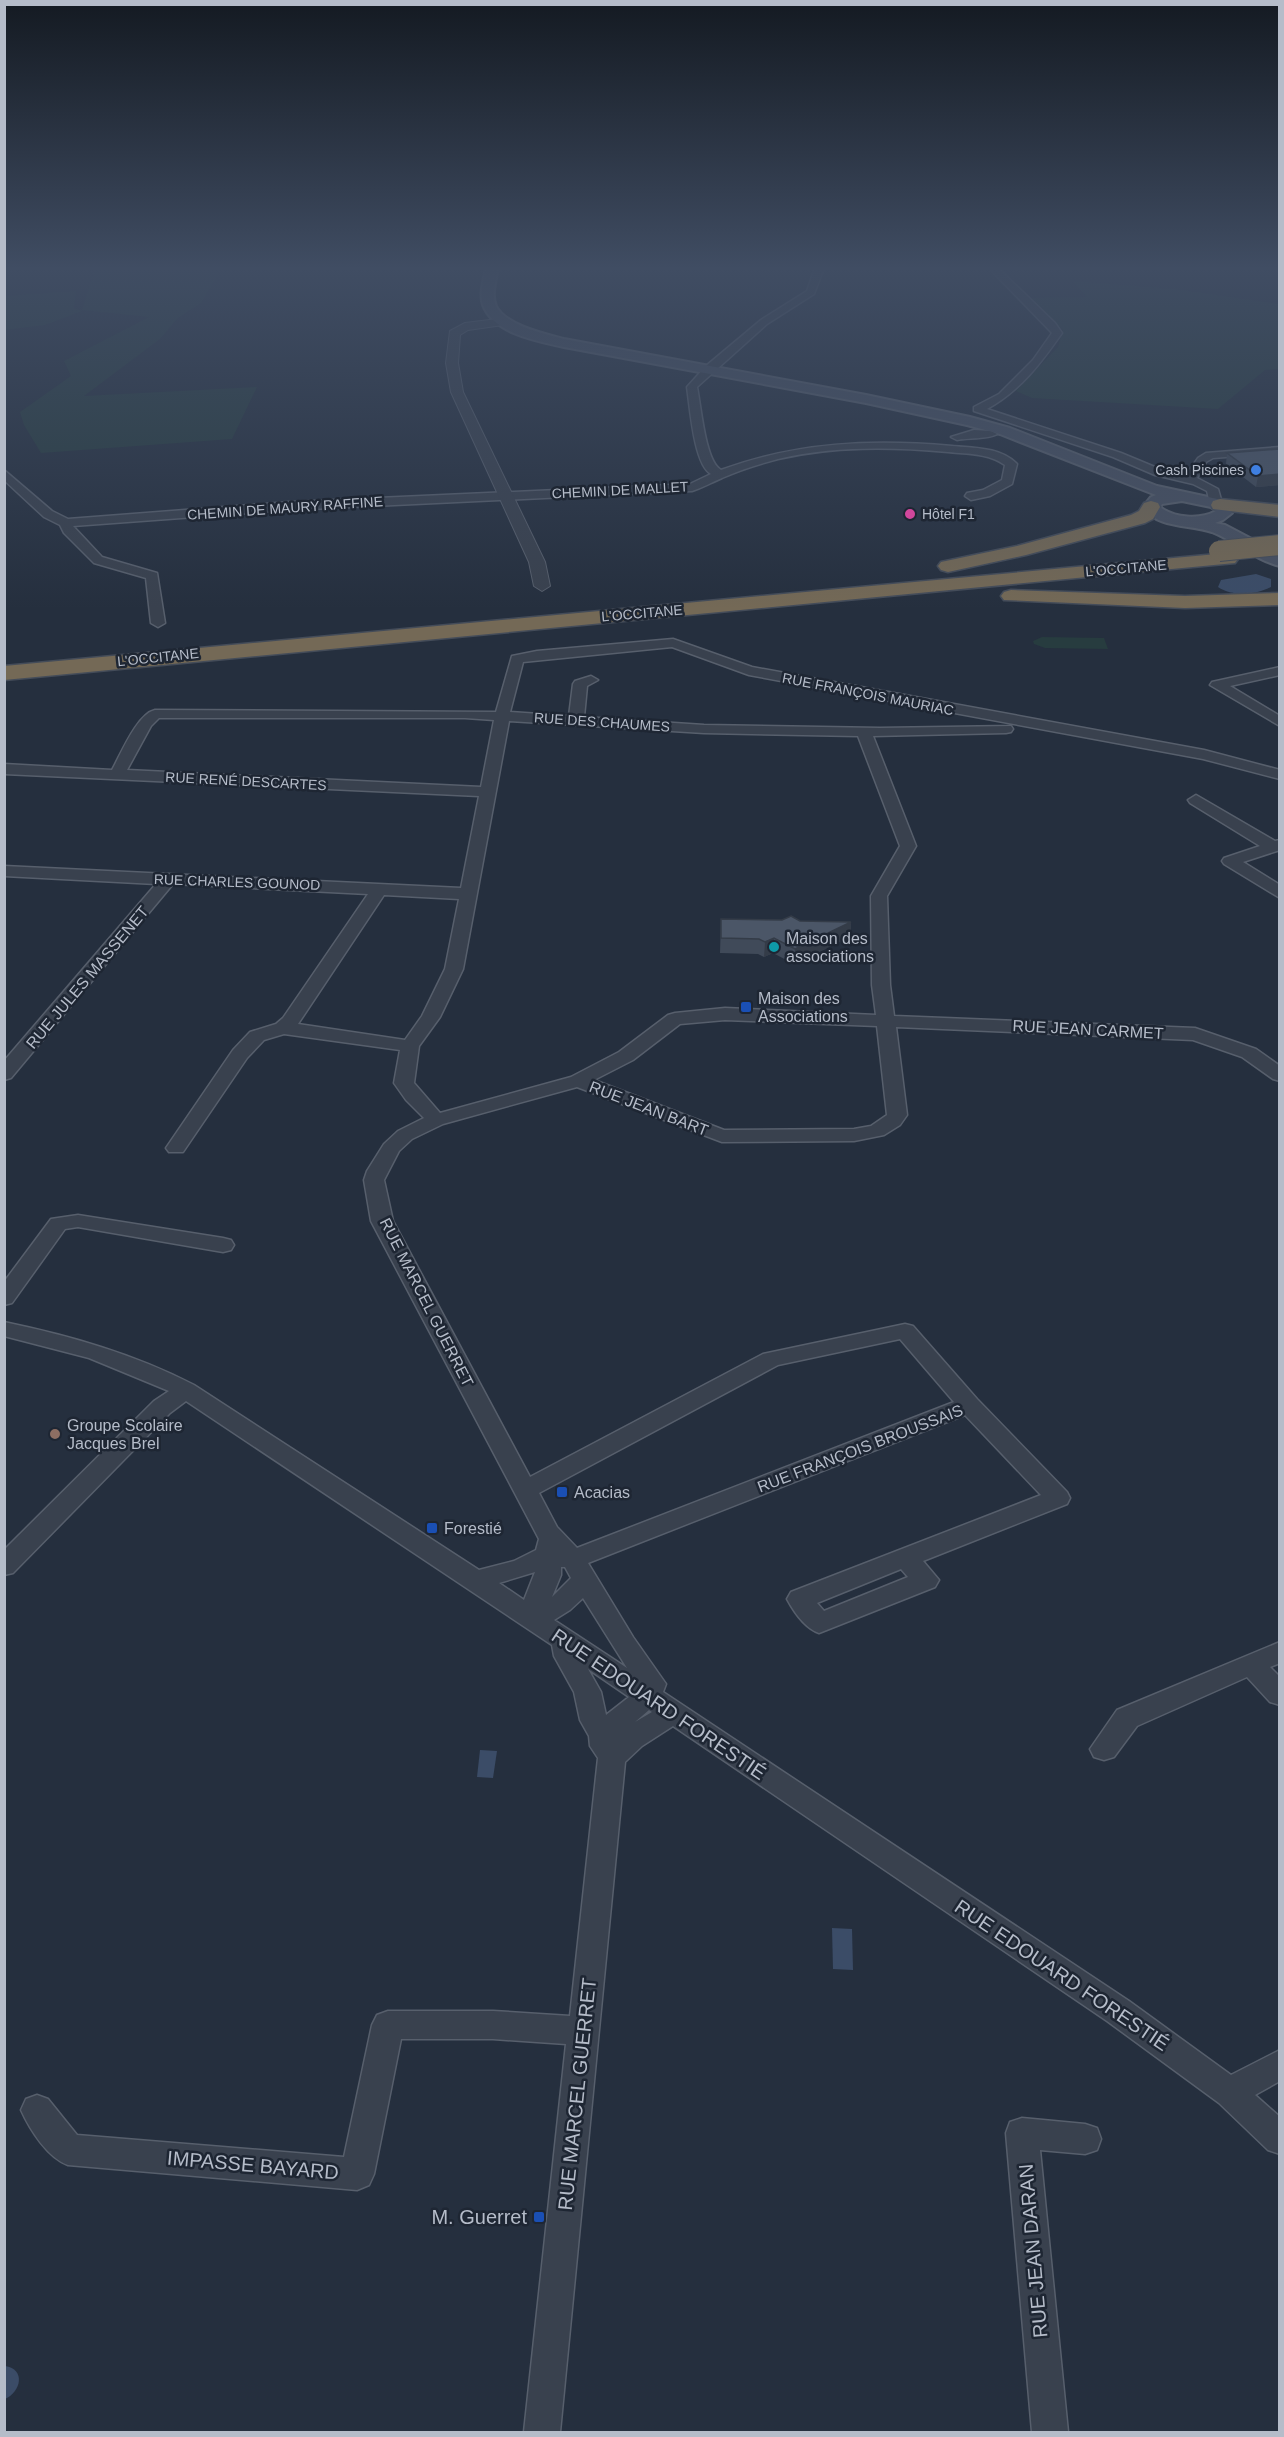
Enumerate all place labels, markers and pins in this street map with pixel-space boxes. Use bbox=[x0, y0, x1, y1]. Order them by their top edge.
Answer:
place label: Cash Piscines bbox=[1155, 462, 1244, 478]
marker: Cash Piscines bbox=[1249, 463, 1263, 477]
place label: Hôtel F1 bbox=[922, 506, 975, 522]
marker: Hôtel F1 bbox=[903, 507, 917, 521]
place label: Maison des associations bbox=[786, 930, 874, 965]
marker: Maison des associations bbox=[767, 940, 781, 954]
place label: Maison des Associations bbox=[758, 990, 848, 1025]
marker: Maison des Associations bbox=[739, 1000, 753, 1014]
place label: Groupe Scolaire Jacques Brel bbox=[67, 1417, 183, 1452]
marker: Groupe Scolaire Jacques Brel bbox=[48, 1427, 62, 1441]
place label: Acacias bbox=[574, 1484, 630, 1501]
marker: Acacias bbox=[555, 1485, 569, 1499]
place label: Forestié bbox=[444, 1520, 502, 1537]
marker: Forestié bbox=[425, 1521, 439, 1535]
place label: M. Guerret bbox=[431, 2206, 527, 2228]
marker: M. Guerret bbox=[532, 2210, 546, 2224]

